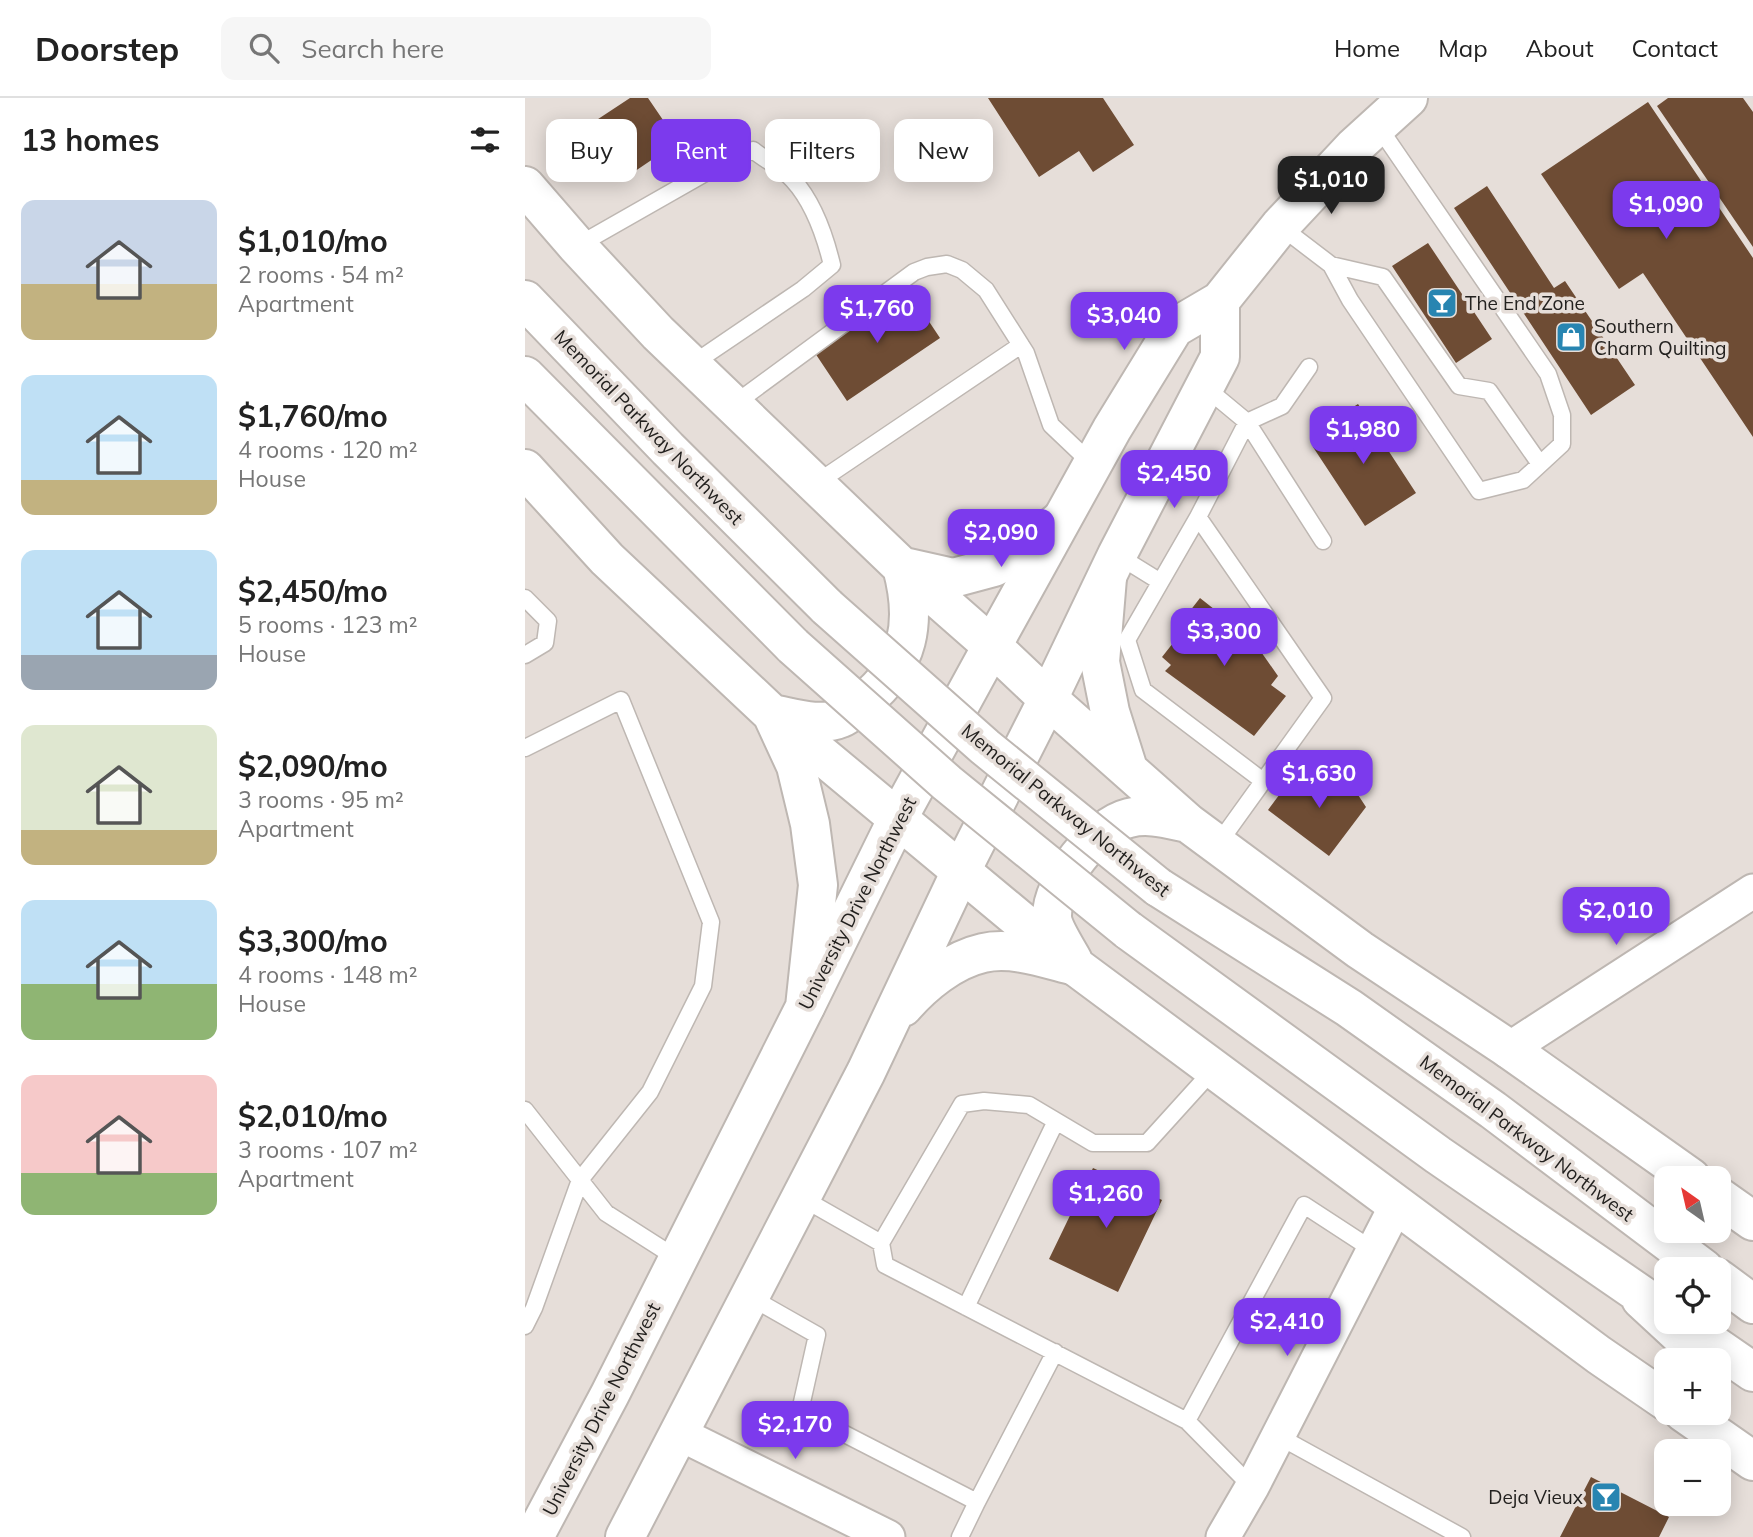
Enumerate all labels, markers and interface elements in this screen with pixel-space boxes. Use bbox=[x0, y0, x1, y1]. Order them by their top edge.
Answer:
search box bbox=[221, 17, 711, 80]
text: Doorstep bbox=[35, 28, 179, 69]
icon: search bbox=[245, 29, 283, 67]
text: Search here bbox=[301, 32, 444, 65]
text: Home bbox=[1334, 33, 1400, 63]
text: Map bbox=[1438, 33, 1488, 63]
text: About bbox=[1526, 33, 1594, 63]
text: Contact bbox=[1632, 33, 1718, 63]
chip: Buy bbox=[546, 119, 637, 182]
chip: Rent bbox=[651, 119, 751, 182]
chip: Filters bbox=[765, 119, 880, 182]
chip: New bbox=[894, 119, 993, 182]
text: 13 homes bbox=[21, 121, 160, 159]
icon: filters bbox=[466, 121, 504, 159]
pin: $1,010 bbox=[1274, 156, 1388, 216]
text: $1,010 bbox=[1294, 164, 1368, 193]
pin: $1,090 bbox=[1609, 181, 1723, 241]
text: $1,090 bbox=[1629, 189, 1703, 218]
text: $1,010/mo bbox=[238, 222, 388, 260]
icon: home bbox=[77, 228, 161, 312]
text: 2 rooms · 54 m² bbox=[238, 260, 404, 289]
pin: $1,760 bbox=[820, 286, 934, 345]
bar icon: The End Zone bbox=[1425, 286, 1459, 320]
text: Apartment bbox=[238, 289, 354, 318]
place label: The End Zone bbox=[1465, 291, 1585, 315]
pin: $3,040 bbox=[1067, 292, 1181, 352]
text: $1,760 bbox=[840, 293, 914, 322]
text: $3,040 bbox=[1087, 300, 1161, 329]
place label: Southern Charm Quilting bbox=[1594, 314, 1727, 360]
shop icon: Southern Charm Quilting bbox=[1554, 320, 1588, 354]
street label: Memorial Parkway Northwest bbox=[549, 325, 749, 530]
text: $1,760/mo bbox=[238, 397, 388, 435]
icon: home bbox=[77, 403, 161, 487]
pin: $1,980 bbox=[1306, 406, 1420, 466]
text: $1,980 bbox=[1326, 414, 1400, 443]
text: 4 rooms · 120 m² bbox=[238, 435, 418, 464]
pin: $2,450 bbox=[1117, 450, 1231, 510]
text: $2,450 bbox=[1137, 458, 1211, 487]
text: House bbox=[238, 464, 306, 493]
pin: $2,090 bbox=[944, 510, 1058, 569]
text: $2,090 bbox=[964, 517, 1038, 546]
text: $2,450/mo bbox=[238, 572, 388, 610]
icon: home bbox=[77, 578, 161, 662]
pin: $3,300 bbox=[1167, 608, 1281, 668]
text: 5 rooms · 123 m² bbox=[238, 610, 418, 639]
text: $3,300 bbox=[1187, 616, 1261, 645]
text: House bbox=[238, 639, 306, 668]
street label: Memorial Parkway Northwest bbox=[957, 718, 1175, 902]
text: $2,090/mo bbox=[238, 747, 388, 785]
pin: $1,630 bbox=[1262, 750, 1376, 810]
icon: home bbox=[77, 753, 161, 837]
text: $1,630 bbox=[1282, 758, 1356, 787]
text: 3 rooms · 95 m² bbox=[238, 785, 404, 814]
street label: University Drive Northwest bbox=[793, 792, 921, 1014]
text: Apartment bbox=[238, 814, 354, 843]
pin: $2,010 bbox=[1559, 888, 1673, 947]
text: $2,010 bbox=[1579, 895, 1653, 924]
text: $3,300/mo bbox=[238, 922, 388, 960]
icon: home bbox=[77, 928, 161, 1012]
text: 4 rooms · 148 m² bbox=[238, 960, 418, 989]
text: House bbox=[238, 989, 306, 1018]
street label: Memorial Parkway Northwest bbox=[1415, 1050, 1639, 1227]
text: $2,010/mo bbox=[238, 1097, 388, 1135]
icon: home bbox=[77, 1103, 161, 1187]
text: 3 rooms · 107 m² bbox=[238, 1135, 418, 1164]
text: Apartment bbox=[238, 1164, 354, 1193]
north arrow bbox=[1654, 1166, 1731, 1242]
map controls bbox=[1654, 1166, 1731, 1516]
pin: $1,260 bbox=[1049, 1170, 1163, 1230]
text: $1,260 bbox=[1069, 1178, 1143, 1207]
button: locate bbox=[1654, 1257, 1731, 1334]
street label: University Drive Northwest bbox=[537, 1298, 665, 1520]
pin: $2,410 bbox=[1230, 1298, 1344, 1358]
text: $2,410 bbox=[1250, 1306, 1324, 1335]
button: + bbox=[1654, 1348, 1731, 1425]
pin: $2,170 bbox=[738, 1402, 852, 1461]
text: $2,170 bbox=[758, 1409, 832, 1438]
button: − bbox=[1654, 1439, 1731, 1516]
bar icon: Deja Vieux bbox=[1589, 1480, 1623, 1514]
place label: Deja Vieux bbox=[1488, 1485, 1583, 1509]

